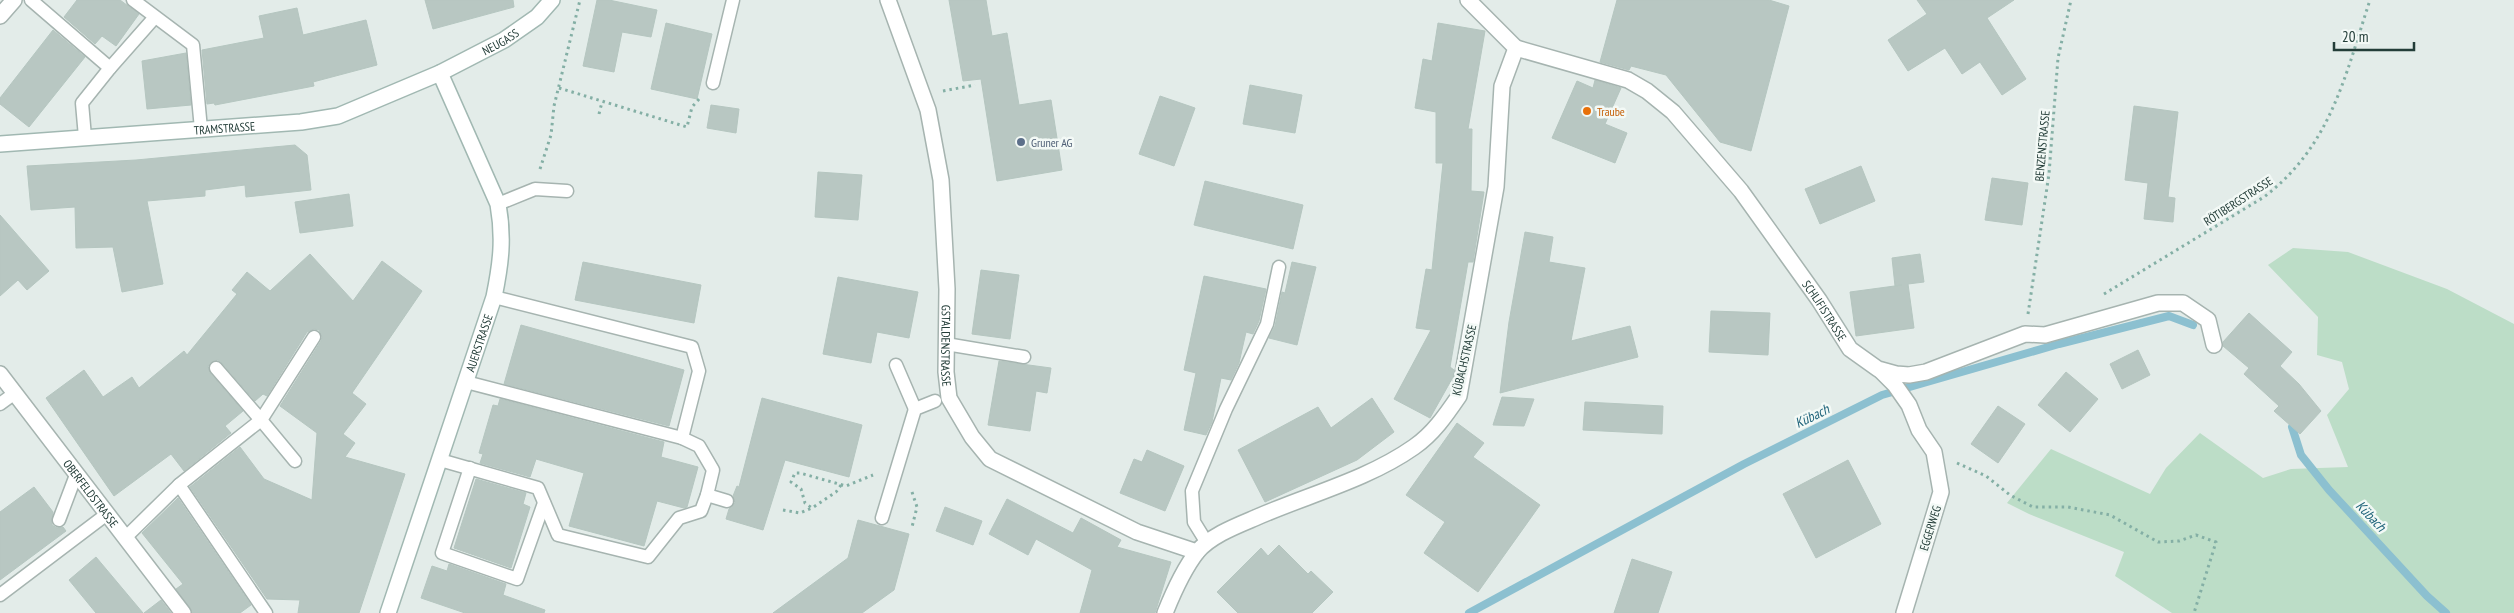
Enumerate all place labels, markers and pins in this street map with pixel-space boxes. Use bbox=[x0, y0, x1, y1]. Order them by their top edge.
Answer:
place label: Traube bbox=[1597, 104, 1625, 119]
marker: Traube bbox=[1581, 105, 1593, 117]
place label: Gruner AG bbox=[1031, 135, 1073, 150]
marker: Gruner AG bbox=[1015, 136, 1027, 148]

